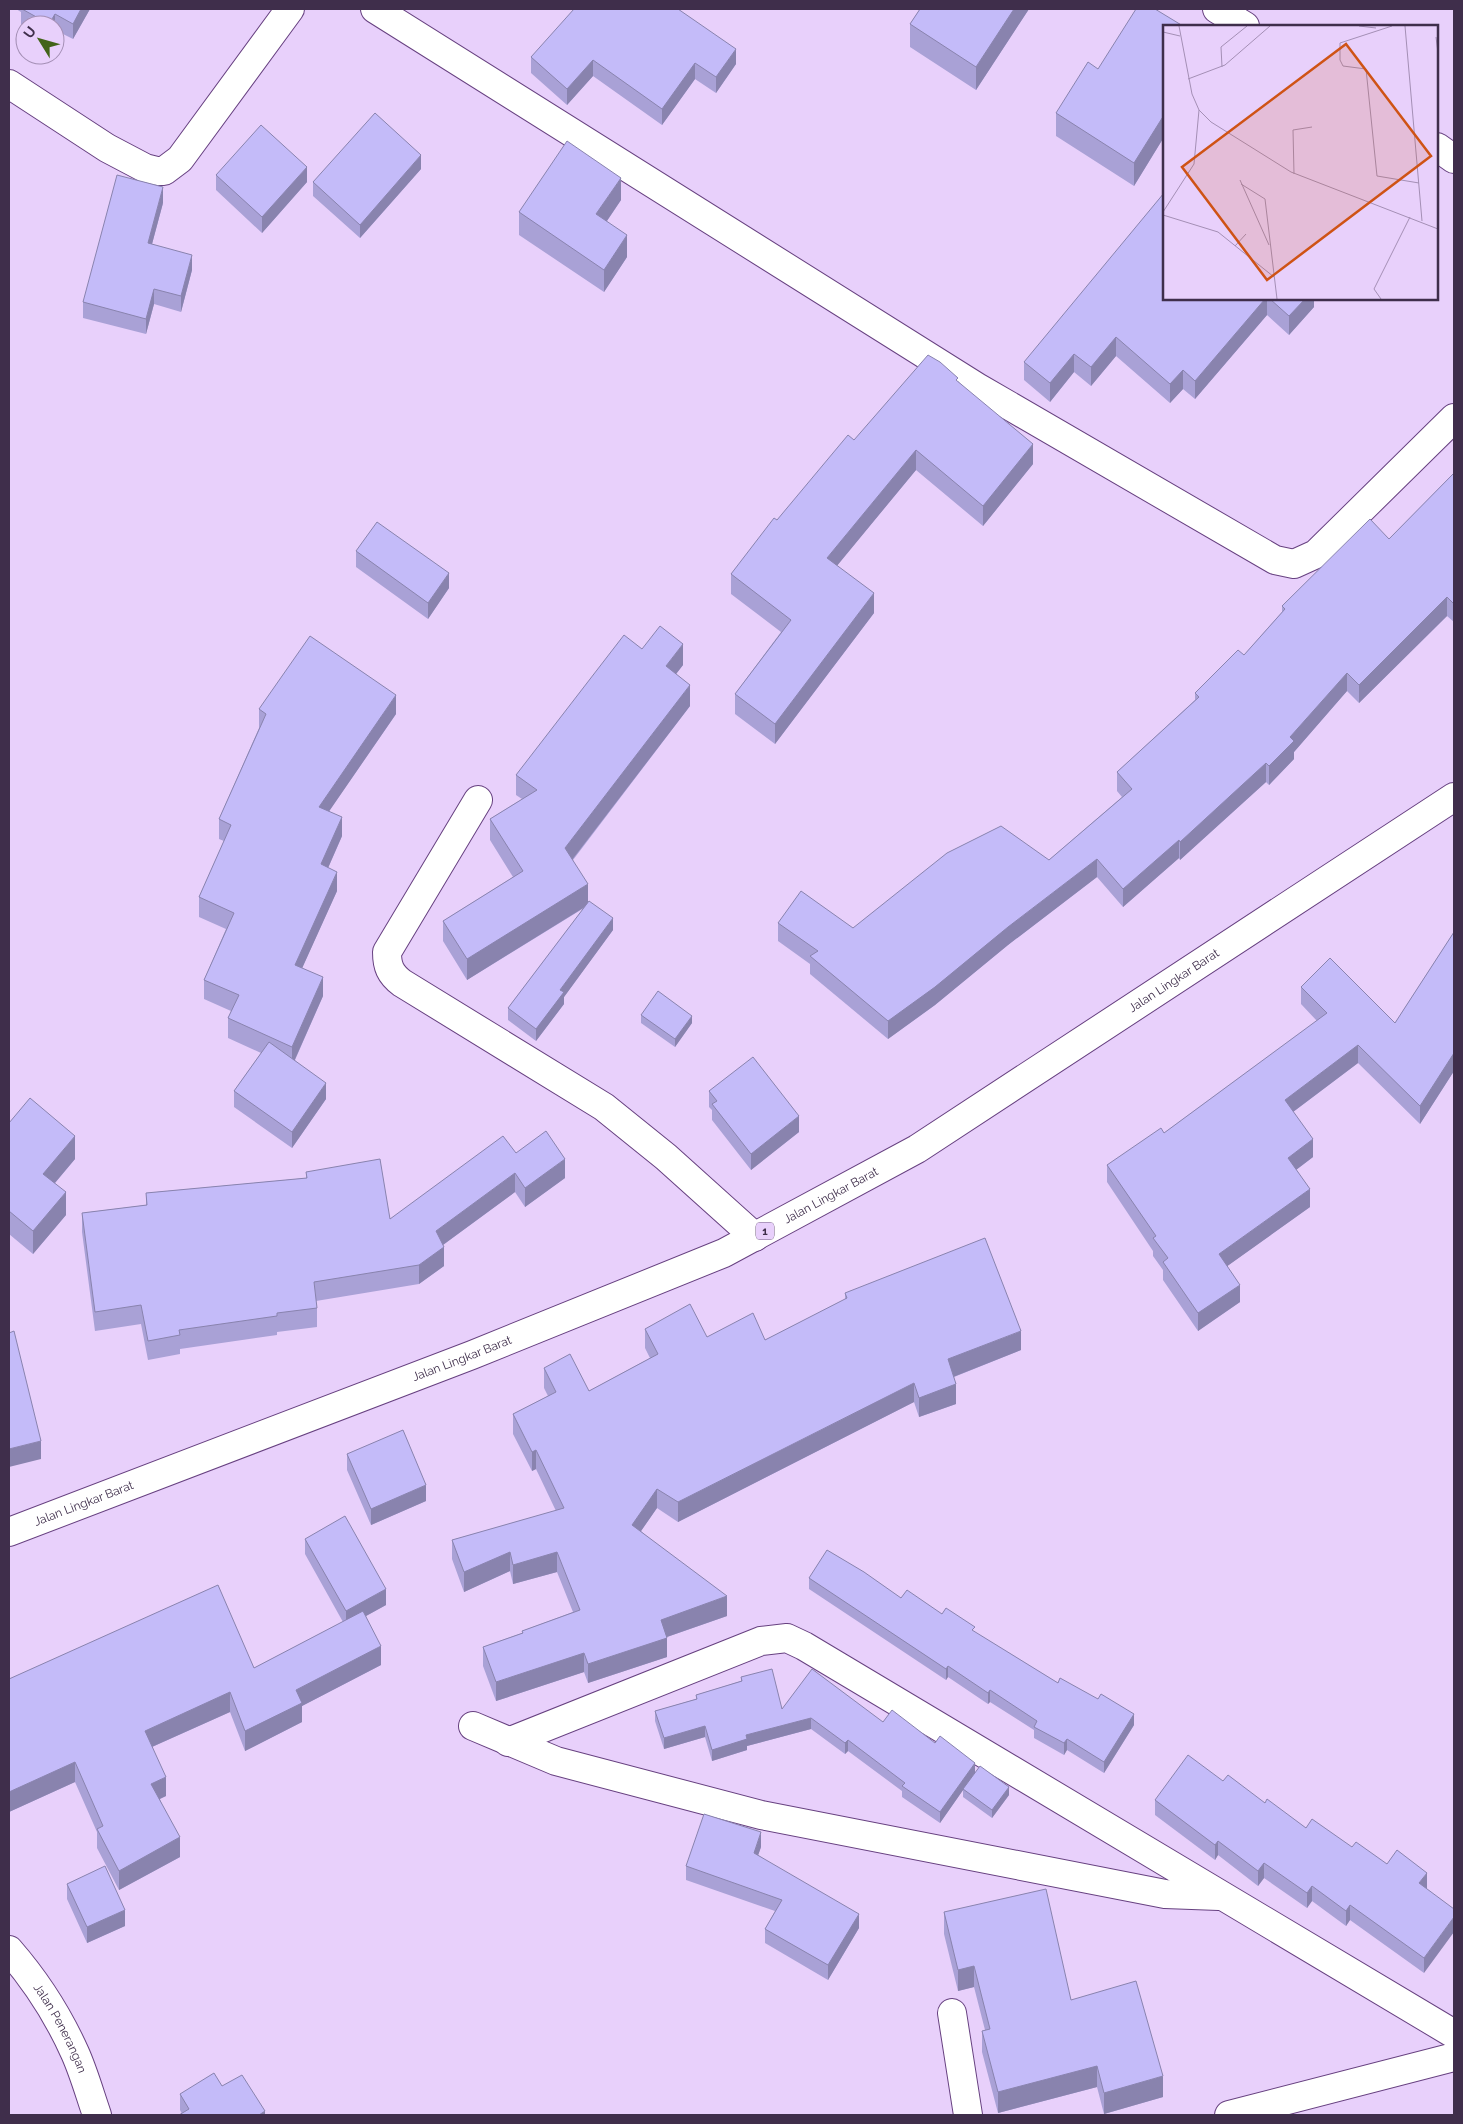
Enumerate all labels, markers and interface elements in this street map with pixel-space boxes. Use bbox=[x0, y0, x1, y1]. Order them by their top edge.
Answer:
north arrow bbox=[15, 15, 65, 65]
text: U bbox=[20, 23, 39, 41]
inset map bbox=[1163, 25, 1438, 300]
street label: Jalan Lingkar Barat bbox=[1126, 946, 1222, 1015]
street label: Jalan Lingkar Barat bbox=[781, 1164, 881, 1227]
road number: 1 bbox=[756, 1222, 774, 1240]
street label: Jalan Lingkar Barat bbox=[410, 1333, 514, 1384]
street label: Jalan Lingkar Barat bbox=[32, 1478, 135, 1529]
street label: Jalan Penerangan bbox=[31, 1981, 89, 2075]

